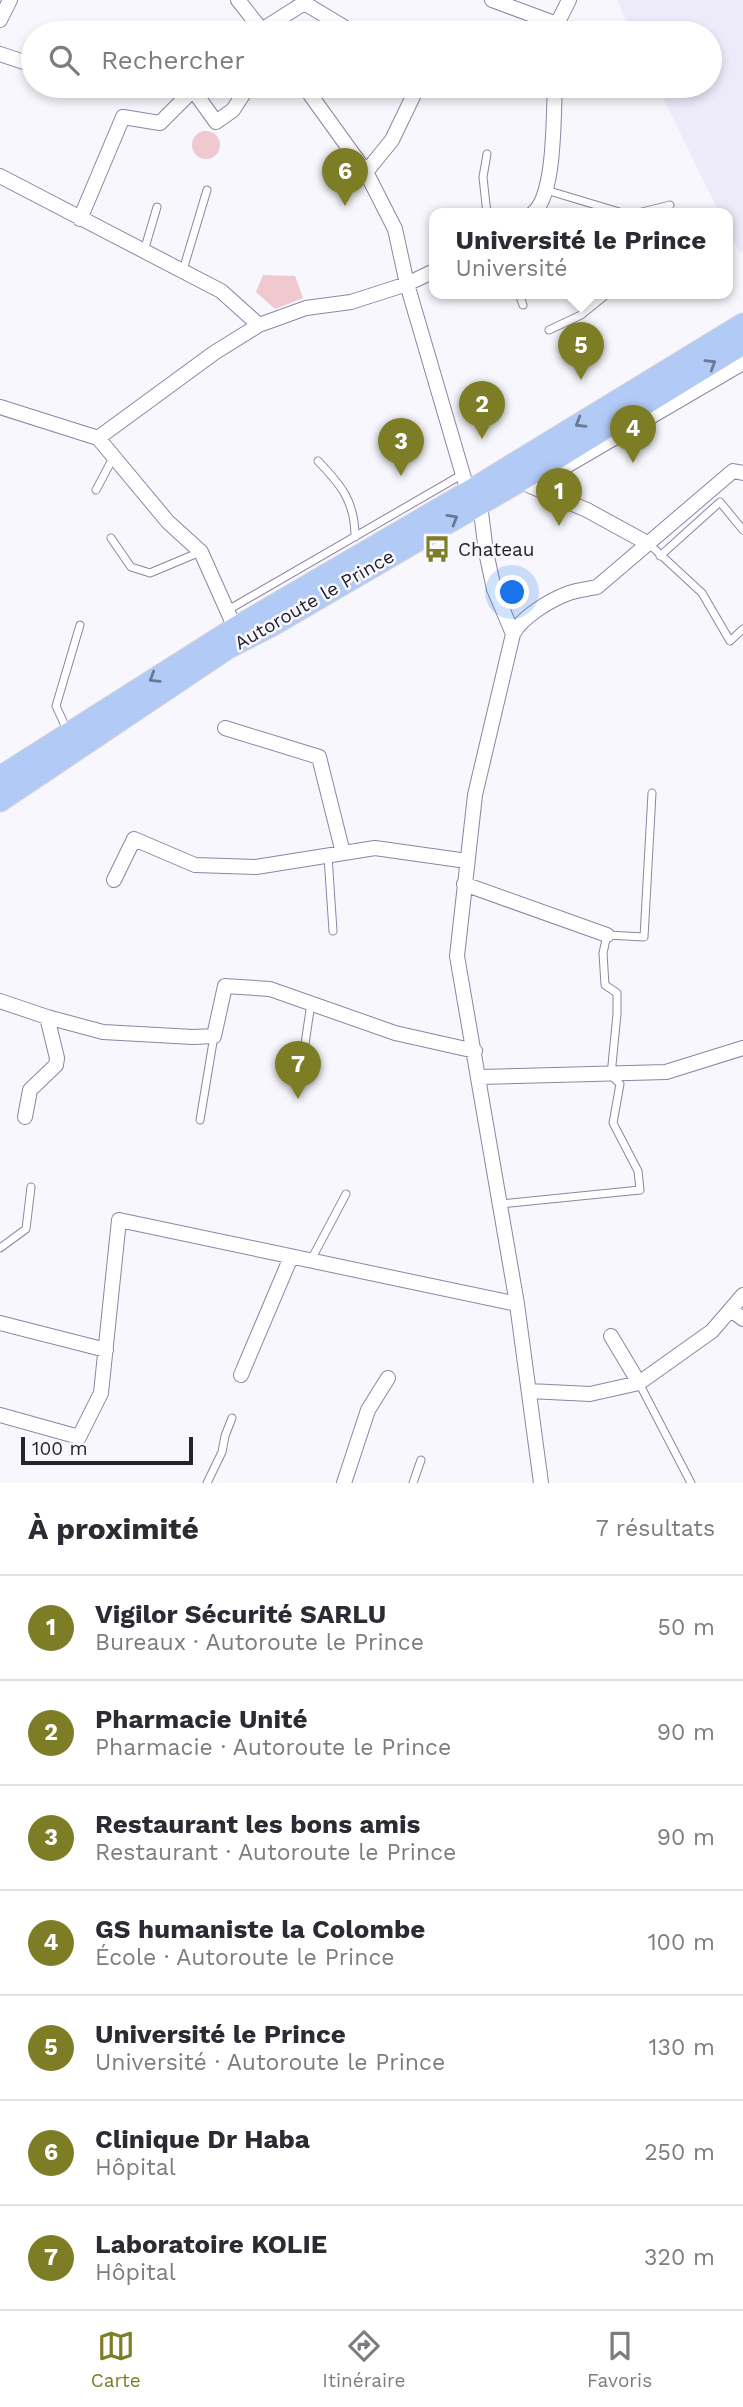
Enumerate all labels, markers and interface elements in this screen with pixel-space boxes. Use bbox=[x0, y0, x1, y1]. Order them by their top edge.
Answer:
search box bbox=[21, 21, 722, 98]
icon: search bbox=[45, 41, 83, 79]
text: Rechercher bbox=[101, 45, 245, 75]
pin: 6 bbox=[322, 148, 368, 206]
popup bbox=[429, 208, 733, 299]
text: Université le Prince bbox=[456, 225, 706, 255]
text: Université bbox=[456, 255, 567, 282]
pin: 5 bbox=[558, 322, 604, 380]
one-way arrow bbox=[703, 359, 716, 372]
pin: 2 bbox=[459, 381, 505, 439]
pin: 4 bbox=[610, 405, 656, 463]
one-way arrow bbox=[575, 415, 588, 428]
pin: 3 bbox=[378, 418, 424, 476]
pin: 1 bbox=[536, 468, 582, 526]
one-way arrow bbox=[445, 515, 458, 528]
bus stop icon: Chateau bbox=[422, 534, 452, 564]
place label: Chateau bbox=[458, 538, 535, 561]
street label: Autoroute le Prince bbox=[230, 544, 398, 655]
your location bbox=[495, 575, 529, 609]
one-way arrow bbox=[148, 670, 161, 683]
pin: 7 bbox=[275, 1041, 321, 1099]
scale bar bbox=[21, 1434, 192, 1466]
text: 100 m bbox=[32, 1437, 88, 1460]
text: À proximité bbox=[28, 1511, 199, 1546]
text: 7 résultats bbox=[596, 1515, 715, 1542]
text: Vigilor Sécurité SARLU bbox=[95, 1599, 386, 1629]
text: 1 bbox=[46, 1614, 56, 1641]
text: 50 m bbox=[658, 1614, 715, 1641]
text: Bureaux · Autoroute le Prince bbox=[95, 1629, 424, 1656]
text: Pharmacie Unité bbox=[95, 1704, 307, 1734]
text: 2 bbox=[44, 1719, 58, 1746]
text: 90 m bbox=[657, 1719, 715, 1746]
text: Pharmacie · Autoroute le Prince bbox=[95, 1734, 451, 1761]
text: Restaurant les bons amis bbox=[95, 1809, 420, 1839]
text: 3 bbox=[44, 1824, 58, 1851]
text: 90 m bbox=[657, 1824, 715, 1851]
text: Restaurant · Autoroute le Prince bbox=[95, 1839, 456, 1866]
text: GS humaniste la Colombe bbox=[95, 1914, 425, 1944]
text: 4 bbox=[44, 1929, 58, 1956]
text: 100 m bbox=[648, 1929, 715, 1956]
text: École · Autoroute le Prince bbox=[95, 1944, 395, 1971]
text: Université le Prince bbox=[95, 2019, 346, 2049]
text: 5 bbox=[44, 2034, 58, 2061]
text: 130 m bbox=[649, 2034, 715, 2061]
text: Université · Autoroute le Prince bbox=[95, 2049, 445, 2076]
text: Clinique Dr Haba bbox=[95, 2124, 310, 2154]
text: 6 bbox=[44, 2139, 58, 2166]
text: 250 m bbox=[644, 2139, 715, 2166]
text: Hôpital bbox=[95, 2154, 176, 2181]
text: Laboratoire KOLIE bbox=[95, 2229, 327, 2259]
text: 7 bbox=[44, 2244, 58, 2271]
text: 320 m bbox=[644, 2244, 715, 2271]
text: Hôpital bbox=[95, 2259, 176, 2286]
tab: Carte bbox=[91, 2327, 141, 2392]
tab: Itinéraire bbox=[322, 2327, 405, 2392]
tab: Favoris bbox=[587, 2327, 652, 2392]

